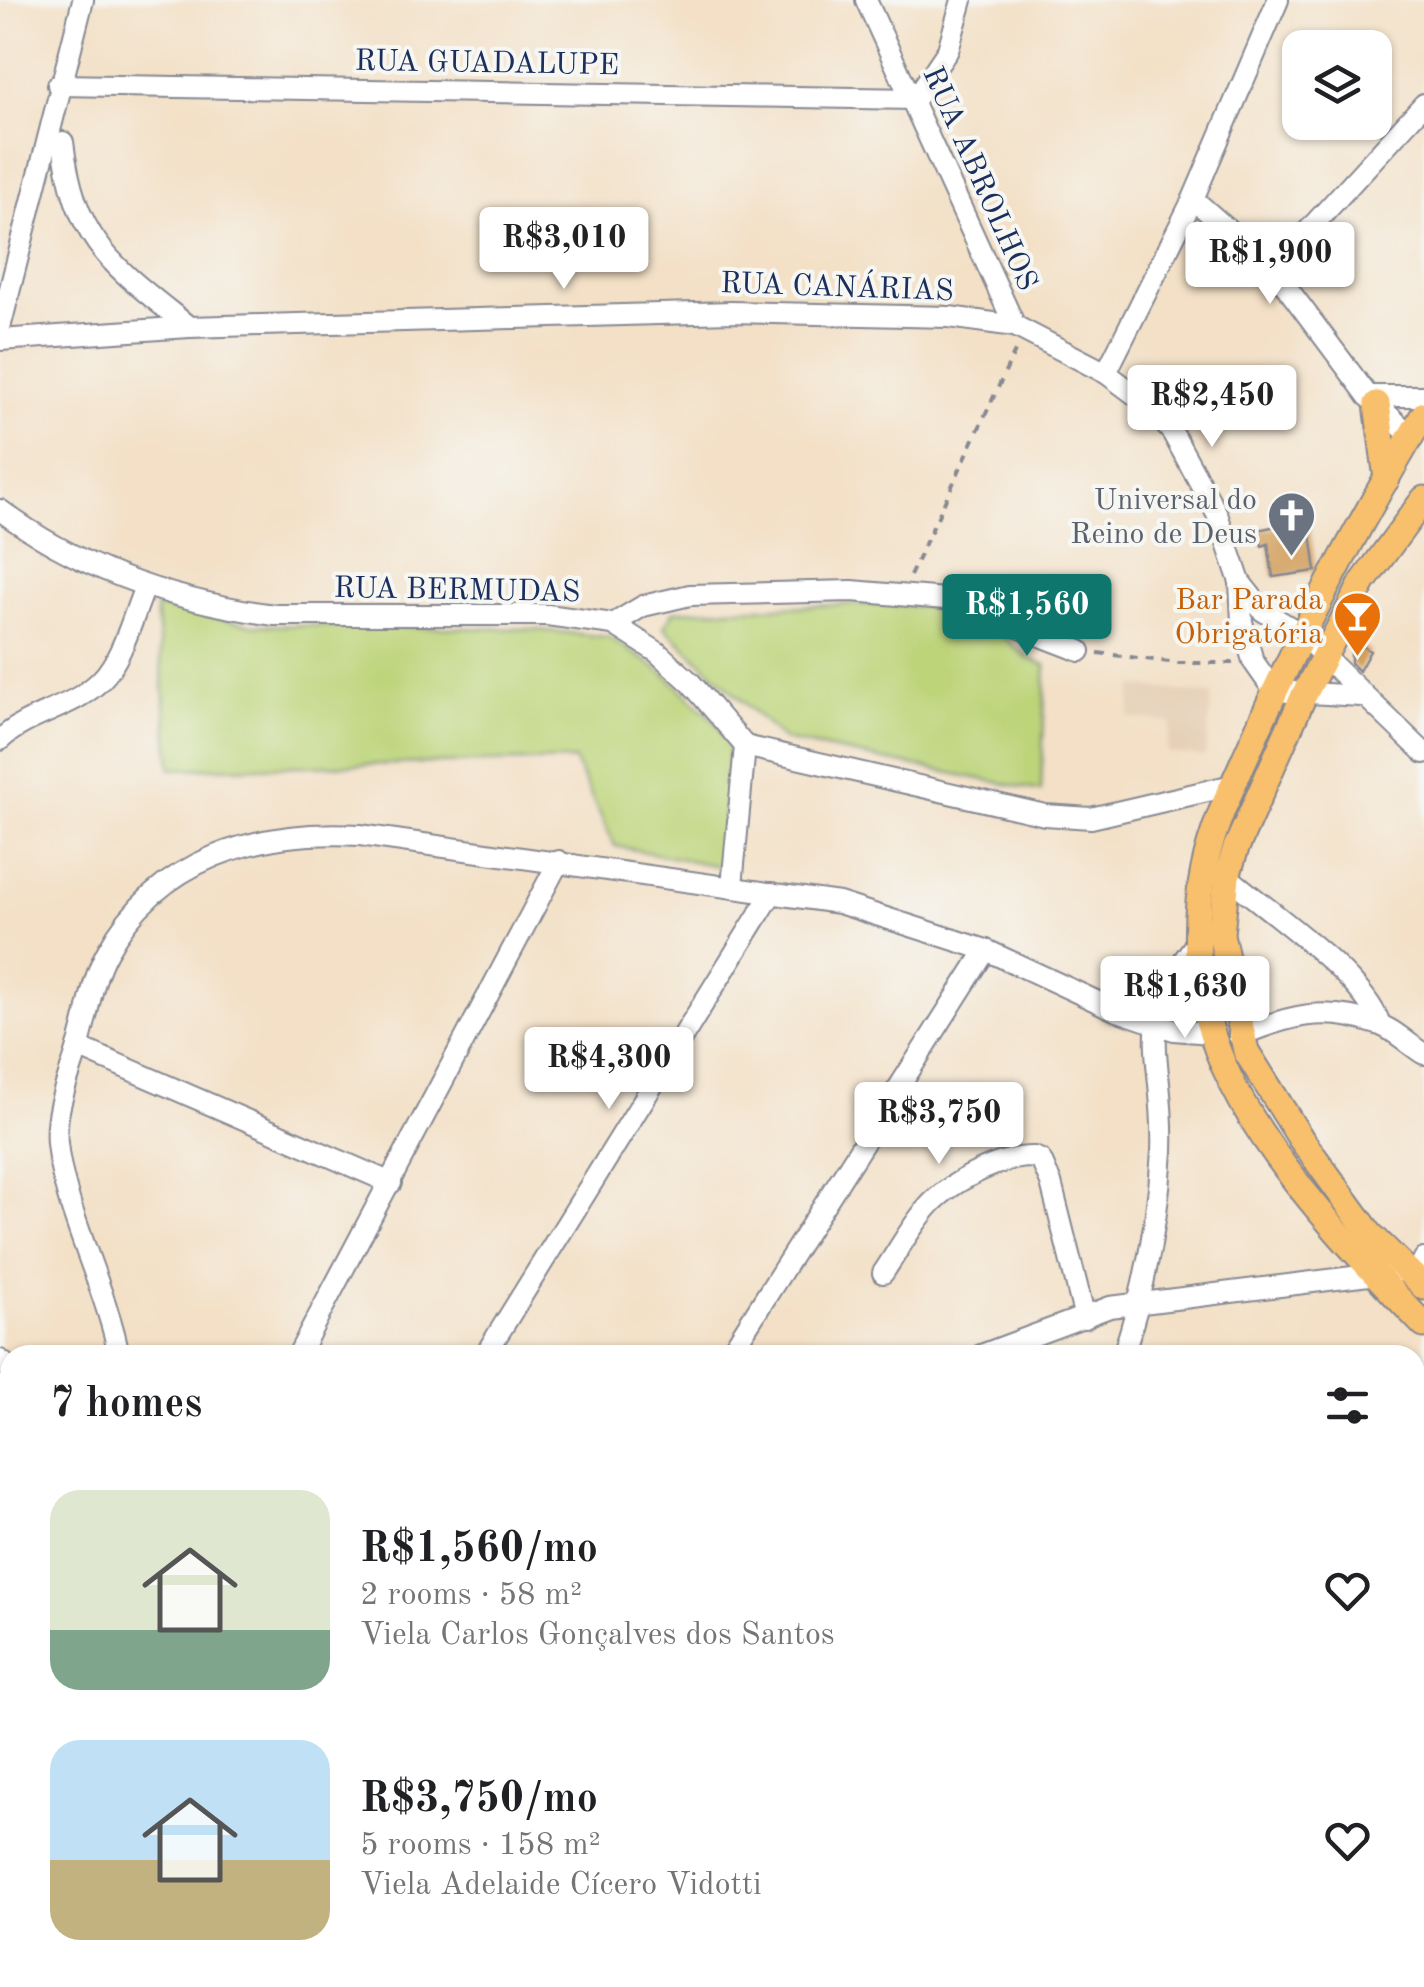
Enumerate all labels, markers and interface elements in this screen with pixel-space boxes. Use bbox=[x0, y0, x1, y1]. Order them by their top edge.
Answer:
map controls bbox=[1282, 30, 1392, 140]
button: layers bbox=[1282, 30, 1392, 140]
street label: RUA GUADALUPE bbox=[354, 47, 619, 81]
street label: RUA ABROLHOS bbox=[916, 62, 1042, 295]
pin: R$3,010 bbox=[472, 207, 656, 292]
pin: R$1,900 bbox=[1178, 222, 1362, 307]
text: R$3,010 bbox=[501, 223, 627, 255]
text: R$1,900 bbox=[1207, 238, 1333, 270]
street label: RUA CANÁRIAS bbox=[720, 264, 954, 307]
pin: R$2,450 bbox=[1120, 365, 1304, 450]
text: R$2,450 bbox=[1149, 381, 1275, 413]
place label: Universal do Reino de Deus bbox=[1070, 486, 1257, 550]
church icon: Universal do Reino de Deus bbox=[1266, 490, 1318, 558]
street label: RUA BERMUDAS bbox=[333, 574, 581, 608]
pin: R$1,560 bbox=[935, 574, 1119, 659]
place label: Bar Parada Obrigatória bbox=[1175, 586, 1323, 650]
text: R$1,560 bbox=[964, 590, 1090, 622]
bar icon: Bar Parada Obrigatória bbox=[1332, 590, 1384, 658]
pin: R$1,630 bbox=[1093, 956, 1277, 1041]
text: R$1,630 bbox=[1122, 972, 1248, 1004]
pin: R$4,300 bbox=[517, 1027, 701, 1112]
text: R$4,300 bbox=[546, 1043, 672, 1075]
pin: R$3,750 bbox=[847, 1082, 1031, 1167]
text: R$3,750 bbox=[876, 1098, 1002, 1130]
icon: filters bbox=[1320, 1378, 1375, 1433]
text: 7 homes bbox=[50, 1384, 202, 1426]
text: R$1,560/mo bbox=[360, 1529, 598, 1571]
icon: home bbox=[130, 1530, 250, 1650]
icon: heart bbox=[1320, 1563, 1375, 1618]
text: 2 rooms · 58 m² bbox=[360, 1580, 582, 1612]
text: Viela Carlos Gonçalves dos Santos bbox=[360, 1620, 835, 1652]
text: R$3,750/mo bbox=[360, 1779, 598, 1821]
icon: home bbox=[130, 1780, 250, 1900]
icon: heart bbox=[1320, 1813, 1375, 1868]
text: 5 rooms · 158 m² bbox=[360, 1830, 601, 1862]
text: Viela Adelaide Cícero Vidotti bbox=[360, 1870, 762, 1902]

